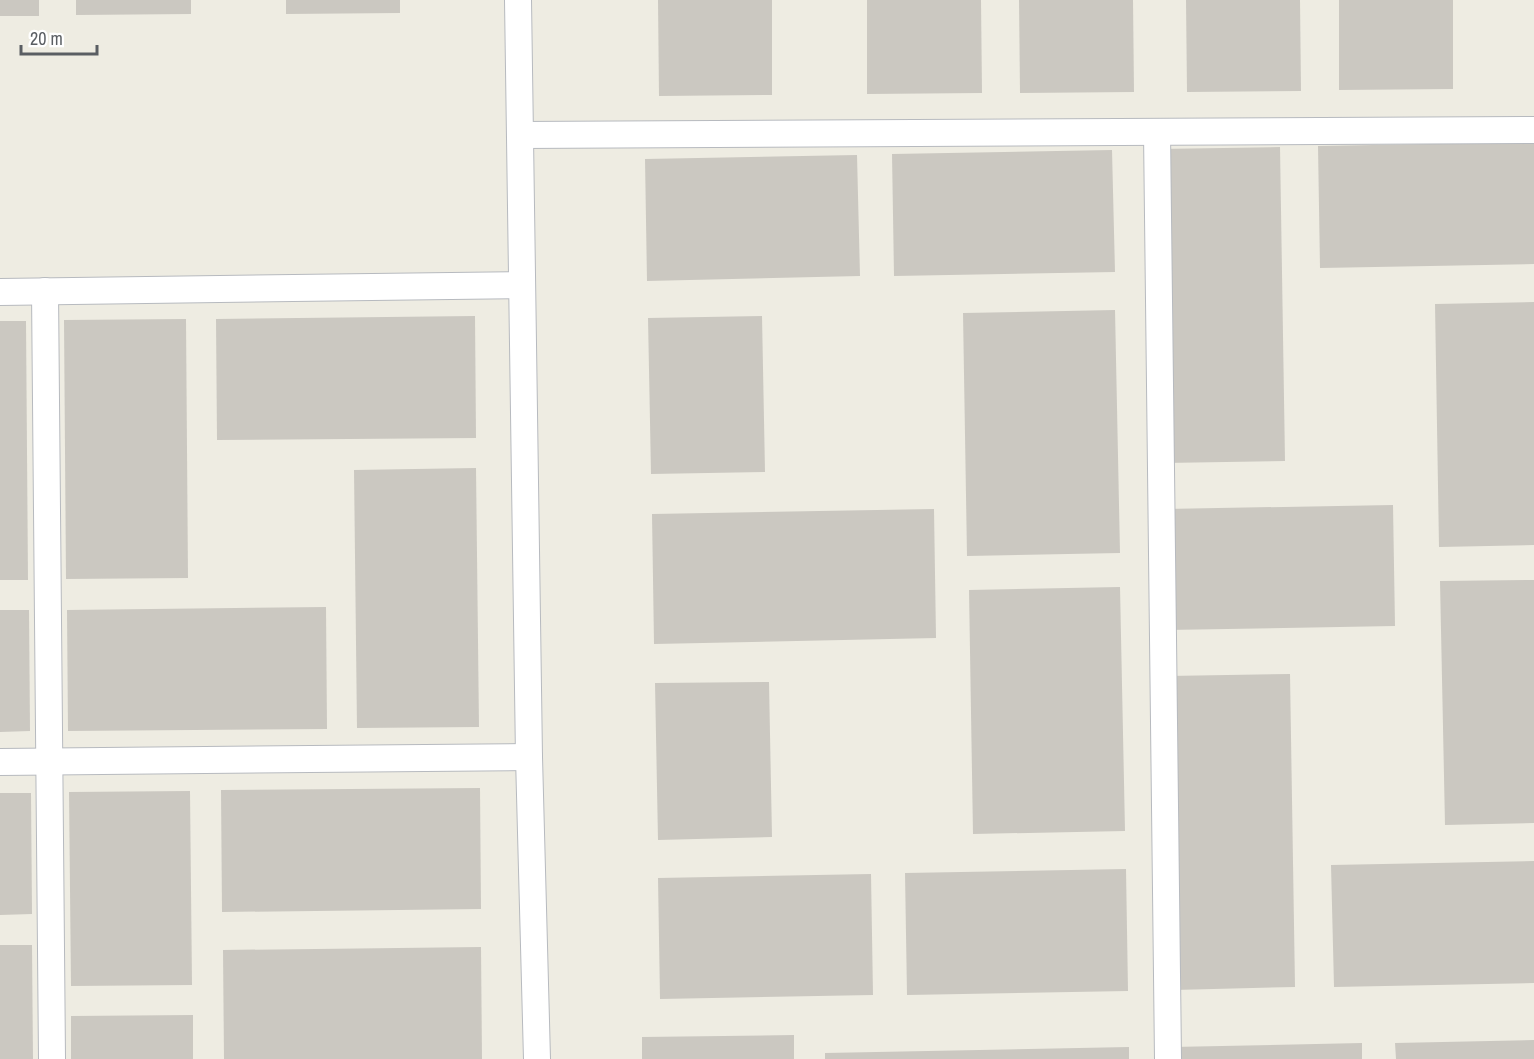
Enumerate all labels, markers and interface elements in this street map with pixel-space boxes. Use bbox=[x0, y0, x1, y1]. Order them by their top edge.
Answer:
scale bar bbox=[21, 18, 98, 56]
text: 20 m bbox=[30, 26, 63, 51]

